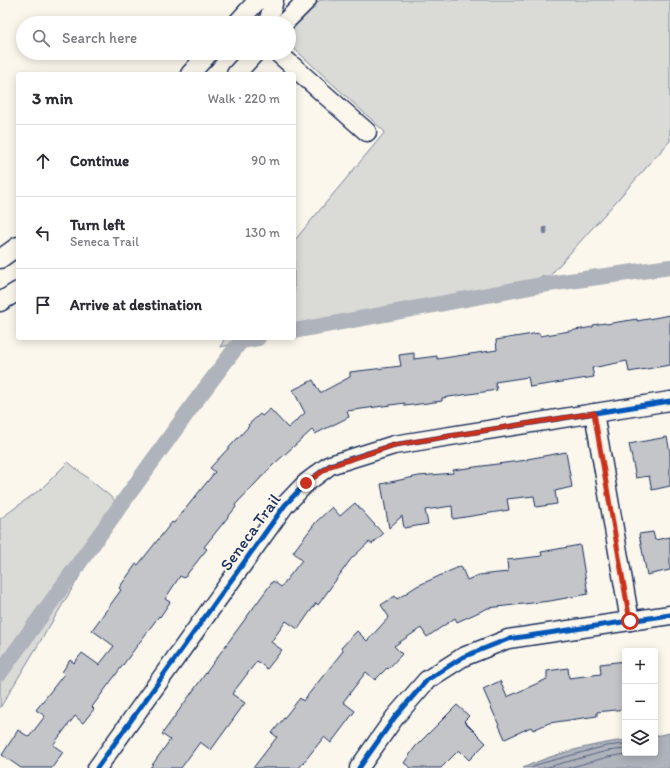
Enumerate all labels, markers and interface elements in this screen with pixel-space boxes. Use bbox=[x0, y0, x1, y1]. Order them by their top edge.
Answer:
search box bbox=[16, 16, 296, 60]
icon: search bbox=[30, 27, 52, 49]
text: Search here bbox=[62, 29, 137, 47]
text: 3 min bbox=[32, 88, 73, 108]
text: Walk · 220 m bbox=[208, 91, 280, 106]
icon: ahead bbox=[32, 150, 54, 172]
text: Continue bbox=[70, 152, 129, 170]
text: 90 m bbox=[251, 153, 280, 168]
text: Turn left bbox=[70, 216, 125, 234]
icon: left bbox=[32, 222, 54, 244]
text: 130 m bbox=[245, 225, 280, 240]
text: Seneca Trail bbox=[70, 234, 139, 249]
icon: arrive bbox=[32, 294, 54, 316]
text: Arrive at destination bbox=[70, 296, 202, 314]
route end bbox=[297, 474, 315, 492]
street label: Seneca Trail bbox=[215, 490, 285, 574]
route start bbox=[621, 612, 639, 630]
map controls bbox=[622, 648, 658, 756]
button: + bbox=[622, 648, 658, 684]
button: − bbox=[622, 684, 658, 720]
button: layers bbox=[622, 720, 658, 756]

